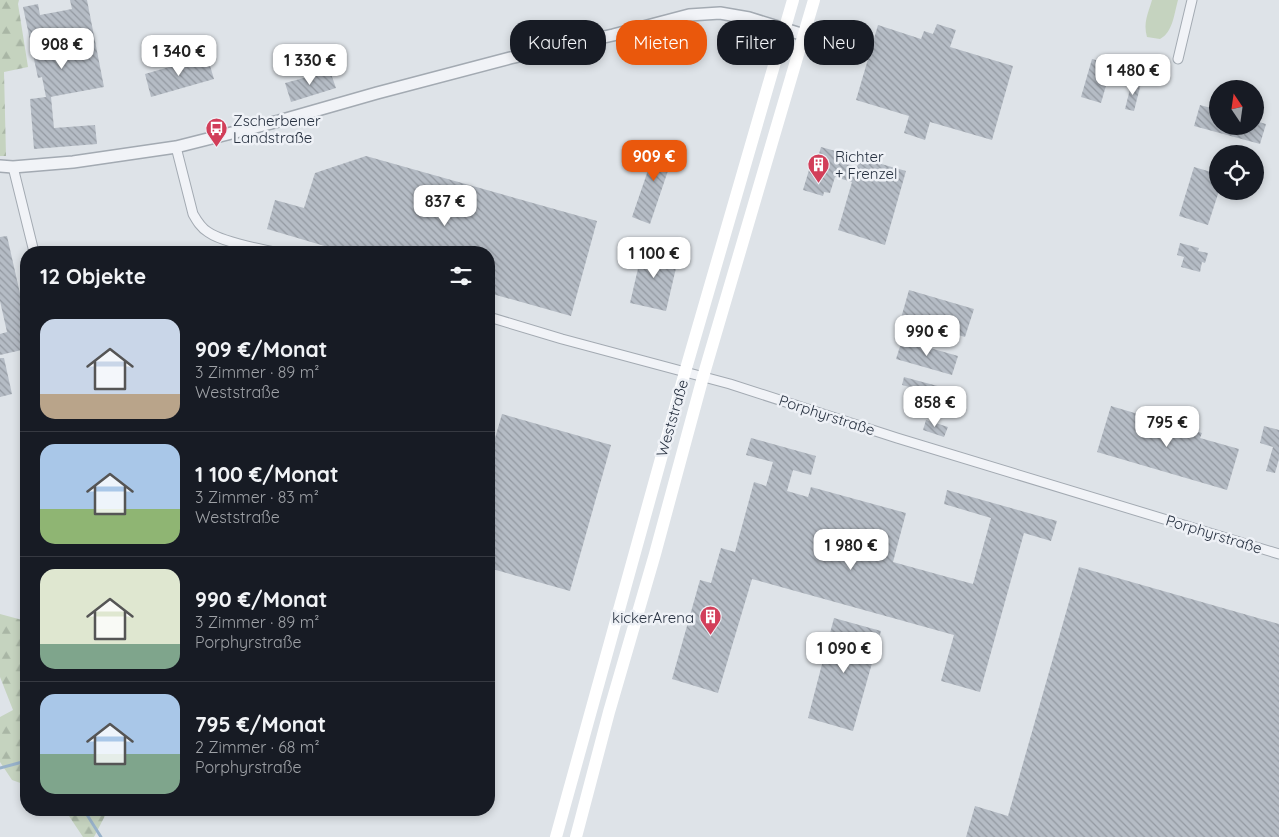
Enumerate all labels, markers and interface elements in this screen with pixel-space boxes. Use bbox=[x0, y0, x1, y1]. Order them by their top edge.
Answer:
chip: Kaufen bbox=[510, 20, 606, 65]
chip: Mieten bbox=[616, 20, 707, 65]
chip: Filter bbox=[717, 20, 794, 65]
chip: Neu bbox=[804, 20, 874, 65]
pin: 908 € bbox=[27, 28, 97, 70]
text: 908 € bbox=[41, 34, 83, 54]
pin: 1 340 € bbox=[133, 34, 225, 77]
text: 1 340 € bbox=[152, 41, 206, 61]
pin: 1 330 € bbox=[264, 44, 356, 86]
text: 1 330 € bbox=[284, 50, 336, 70]
pin: 1 480 € bbox=[1087, 54, 1179, 96]
text: 1 480 € bbox=[1106, 60, 1160, 80]
north arrow bbox=[1209, 80, 1264, 135]
map controls bbox=[1209, 80, 1264, 200]
place label: Zscherbener Landstraße bbox=[233, 111, 321, 147]
bus stop icon: Zscherbener Landstraße bbox=[205, 117, 229, 148]
pin: 909 € bbox=[619, 140, 689, 182]
button: locate bbox=[1209, 145, 1264, 200]
text: 909 € bbox=[633, 146, 675, 166]
place label: Richter + Frenzel bbox=[835, 147, 897, 183]
building icon: Richter + Frenzel bbox=[807, 153, 831, 184]
pin: 837 € bbox=[410, 184, 480, 227]
text: 837 € bbox=[425, 191, 465, 211]
pin: 1 100 € bbox=[608, 236, 700, 279]
text: 1 100 € bbox=[628, 243, 680, 263]
icon: filters bbox=[447, 262, 475, 290]
text: 12 Objekte bbox=[40, 263, 146, 289]
pin: 990 € bbox=[892, 314, 962, 357]
text: 990 € bbox=[906, 321, 948, 341]
text: 909 €/Monat bbox=[195, 336, 327, 362]
icon: home bbox=[80, 339, 140, 399]
text: 3 Zimmer · 89 m² bbox=[195, 362, 319, 382]
street label: Weststraße bbox=[652, 377, 692, 459]
text: Weststraße bbox=[195, 382, 280, 402]
pin: 858 € bbox=[900, 386, 970, 428]
street label: Porphyrstraße bbox=[777, 391, 877, 439]
text: 858 € bbox=[914, 392, 956, 412]
pin: 795 € bbox=[1132, 406, 1202, 448]
text: 795 € bbox=[1146, 412, 1188, 432]
text: 1 100 €/Monat bbox=[195, 461, 339, 487]
icon: home bbox=[80, 464, 140, 524]
text: 3 Zimmer · 83 m² bbox=[195, 487, 319, 507]
text: Weststraße bbox=[195, 507, 280, 527]
street label: Porphyrstraße bbox=[1163, 510, 1265, 558]
pin: 1 980 € bbox=[805, 528, 897, 571]
text: 1 980 € bbox=[825, 535, 877, 555]
text: 990 €/Monat bbox=[195, 586, 327, 612]
icon: home bbox=[80, 589, 140, 649]
building icon: kickerArena bbox=[698, 605, 722, 636]
place label: kickerArena bbox=[612, 608, 694, 627]
text: 3 Zimmer · 89 m² bbox=[195, 612, 319, 632]
text: Porphyrstraße bbox=[195, 632, 301, 652]
pin: 1 090 € bbox=[798, 632, 890, 674]
text: 1 090 € bbox=[817, 638, 871, 658]
text: 795 €/Monat bbox=[195, 711, 326, 737]
icon: home bbox=[80, 714, 140, 774]
text: 2 Zimmer · 68 m² bbox=[195, 737, 319, 757]
text: Porphyrstraße bbox=[195, 757, 301, 777]

